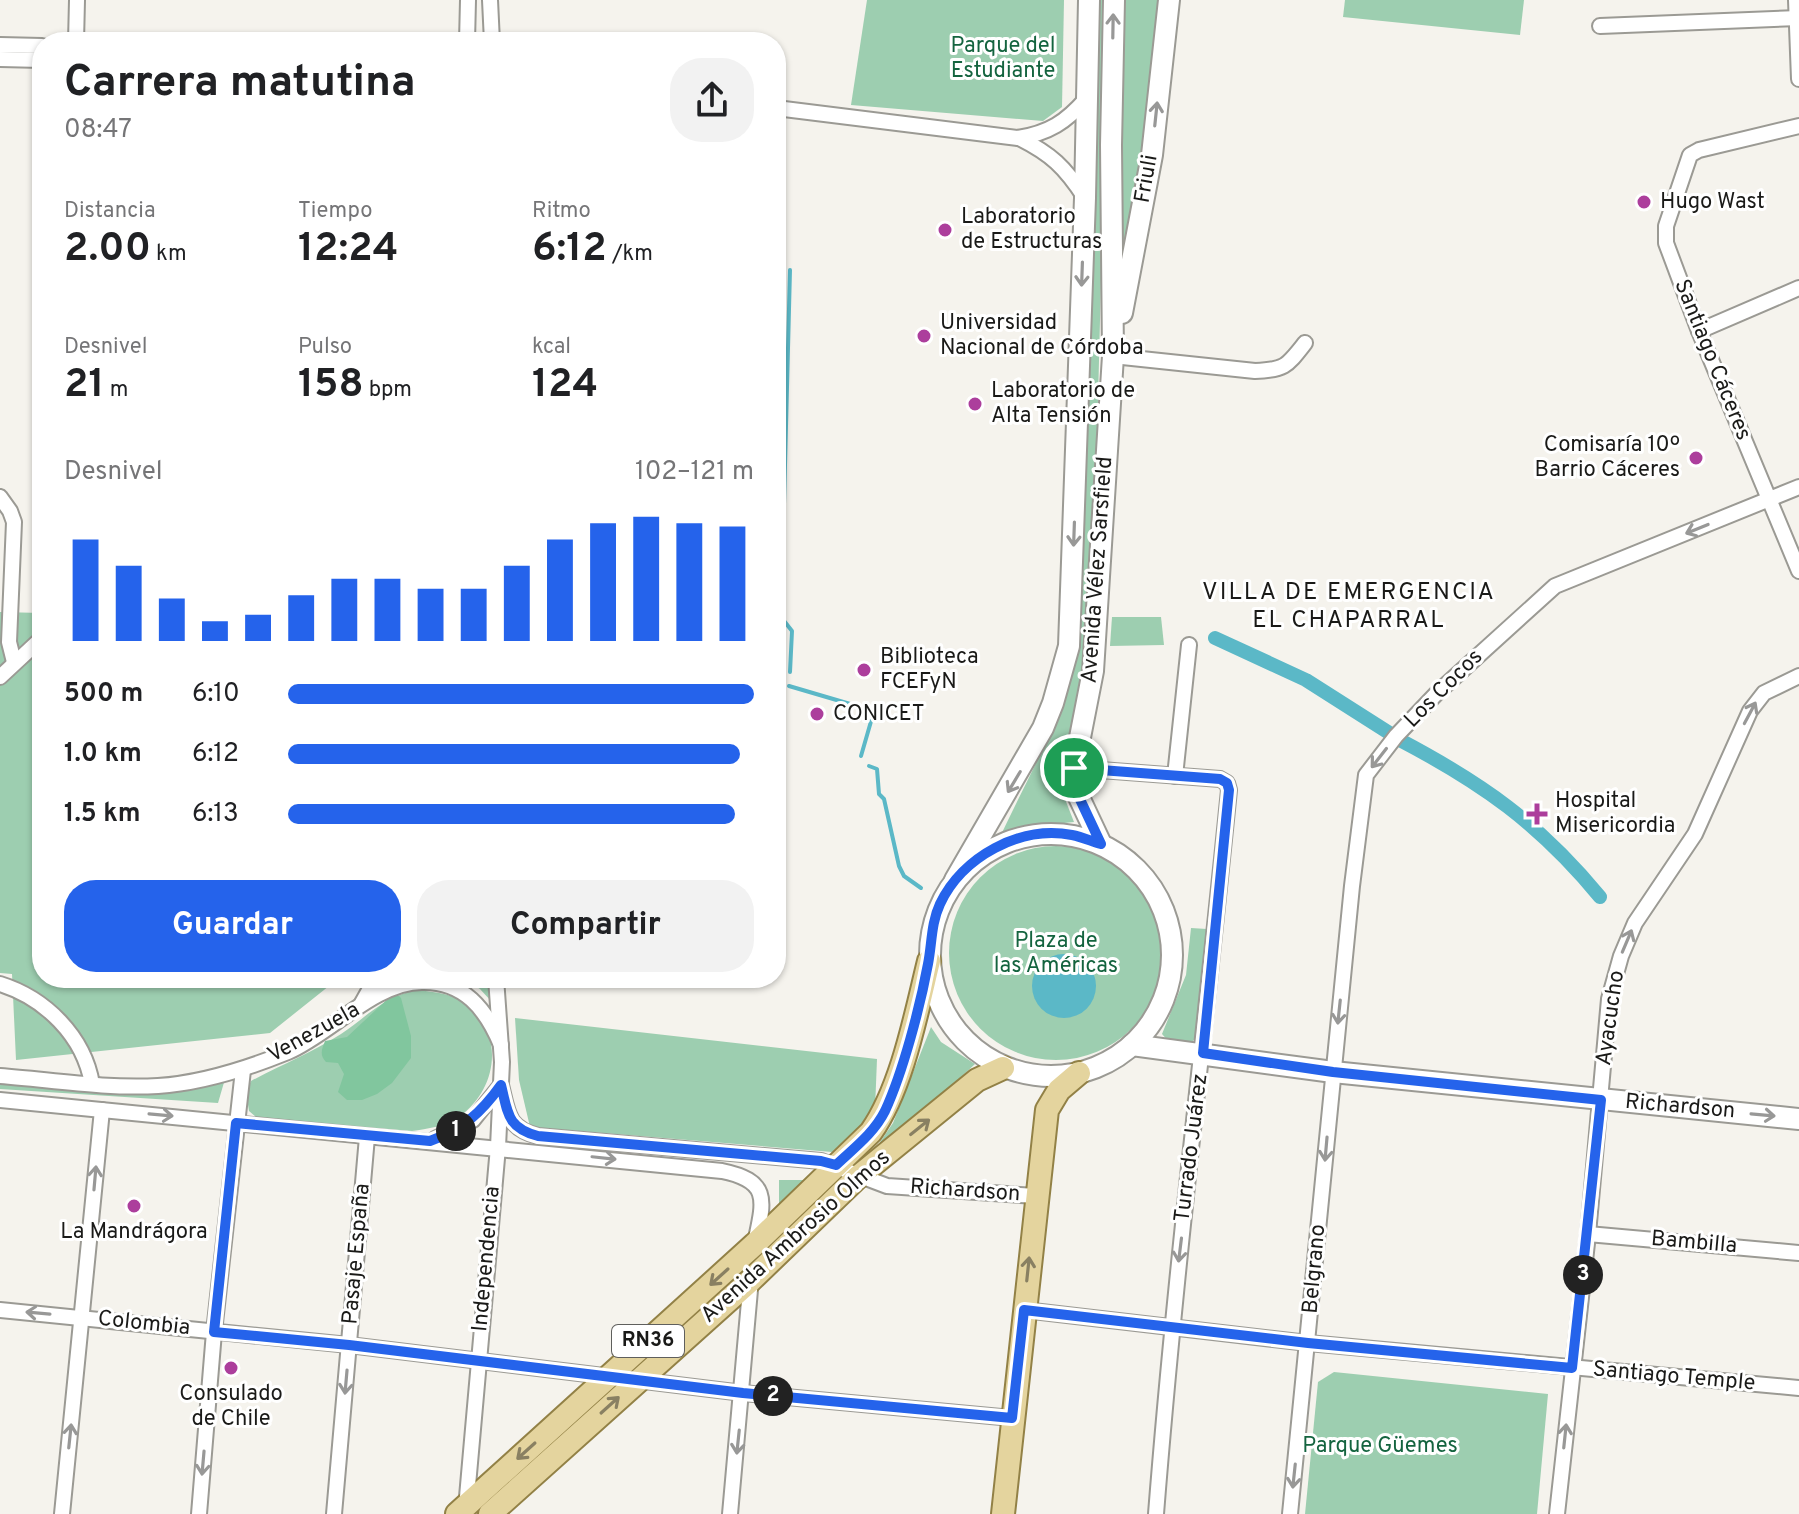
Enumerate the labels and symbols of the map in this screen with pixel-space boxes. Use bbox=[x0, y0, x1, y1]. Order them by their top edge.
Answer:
one-way arrow bbox=[1106, 13, 1121, 40]
park label: Parque del Estudiante bbox=[951, 33, 1055, 85]
one-way arrow bbox=[1149, 101, 1164, 128]
street label: Friuli bbox=[1129, 153, 1165, 205]
place label: Hugo Wast bbox=[1660, 189, 1765, 216]
marker: Hugo Wast bbox=[1635, 193, 1653, 211]
place label: Laboratorio de Estructuras bbox=[961, 204, 1102, 256]
marker: Laboratorio de Estructuras bbox=[936, 221, 954, 239]
one-way arrow bbox=[1075, 260, 1090, 287]
street label: Santiago Cáceres bbox=[1667, 276, 1757, 444]
place label: Universidad Nacional de Córdoba bbox=[940, 310, 1143, 362]
marker: Universidad Nacional de Córdoba bbox=[915, 327, 933, 345]
place label: Laboratorio de Alta Tensión bbox=[991, 378, 1135, 430]
marker: Laboratorio de Alta Tensión bbox=[966, 395, 984, 413]
place label: Comisaría 10º Barrio Cáceres bbox=[1535, 432, 1680, 484]
marker: Comisaría 10º Barrio Cáceres bbox=[1687, 449, 1705, 467]
street label: Avenida Vélez Sarsfield bbox=[1077, 456, 1119, 684]
one-way arrow bbox=[1066, 520, 1081, 547]
one-way arrow bbox=[1685, 523, 1710, 537]
district label: VILLA DE EMERGENCIA EL CHAPARRAL bbox=[1202, 578, 1496, 636]
place label: Biblioteca FCEFyN bbox=[880, 644, 978, 696]
street label: Los Cocos bbox=[1399, 644, 1489, 734]
marker: Biblioteca FCEFyN bbox=[855, 661, 873, 679]
place label: CONICET bbox=[833, 701, 925, 728]
one-way arrow bbox=[1742, 702, 1758, 725]
marker: CONICET bbox=[808, 705, 826, 723]
pin bbox=[1040, 734, 1108, 802]
one-way arrow bbox=[1370, 747, 1387, 768]
one-way arrow bbox=[1006, 770, 1022, 793]
place label: Hospital Misericordia bbox=[1555, 788, 1675, 840]
marker: Hospital Misericordia bbox=[1526, 803, 1548, 825]
park label: Plaza de las Américas bbox=[994, 928, 1118, 980]
one-way arrow bbox=[1620, 929, 1635, 954]
street label: Ayacucho bbox=[1591, 969, 1631, 1067]
street label: Venezuela bbox=[263, 997, 365, 1069]
one-way arrow bbox=[1332, 998, 1347, 1025]
street label: Turrado Juárez bbox=[1169, 1072, 1215, 1224]
street label: Richardson bbox=[1624, 1089, 1736, 1125]
one-way arrow bbox=[147, 1108, 174, 1123]
one-way arrow bbox=[1749, 1108, 1776, 1123]
pin: 1 bbox=[436, 1111, 476, 1151]
one-way arrow bbox=[909, 1118, 930, 1136]
one-way arrow bbox=[1318, 1135, 1333, 1162]
street label: Avenida Ambrosio Olmos bbox=[696, 1145, 896, 1329]
one-way arrow bbox=[590, 1151, 616, 1166]
one-way arrow bbox=[88, 1165, 103, 1192]
street label: Richardson bbox=[909, 1174, 1021, 1208]
street label: Pasaje España bbox=[337, 1182, 377, 1326]
street label: Independencia bbox=[467, 1185, 507, 1333]
marker: La Mandrágora bbox=[125, 1197, 143, 1215]
place label: La Mandrágora bbox=[60, 1219, 208, 1246]
street label: Belgrano bbox=[1298, 1223, 1332, 1315]
street label: Bambilla bbox=[1650, 1226, 1738, 1260]
one-way arrow bbox=[1172, 1236, 1187, 1263]
pin: 3 bbox=[1563, 1255, 1603, 1295]
one-way arrow bbox=[1020, 1256, 1035, 1283]
one-way arrow bbox=[709, 1267, 729, 1286]
one-way arrow bbox=[25, 1305, 52, 1320]
street label: Colombia bbox=[96, 1306, 192, 1342]
road number: RN36 bbox=[612, 1325, 684, 1357]
street label: Santiago Temple bbox=[1592, 1356, 1756, 1398]
marker: Consulado de Chile bbox=[222, 1359, 240, 1377]
one-way arrow bbox=[338, 1368, 353, 1395]
pin: 2 bbox=[753, 1376, 793, 1416]
place label: Consulado de Chile bbox=[179, 1381, 283, 1433]
one-way arrow bbox=[600, 1397, 620, 1415]
one-way arrow bbox=[62, 1423, 77, 1450]
one-way arrow bbox=[1558, 1424, 1573, 1450]
one-way arrow bbox=[730, 1428, 745, 1455]
park label: Parque Güemes bbox=[1302, 1433, 1458, 1460]
one-way arrow bbox=[517, 1442, 537, 1460]
one-way arrow bbox=[195, 1449, 210, 1476]
one-way arrow bbox=[1286, 1462, 1301, 1489]

